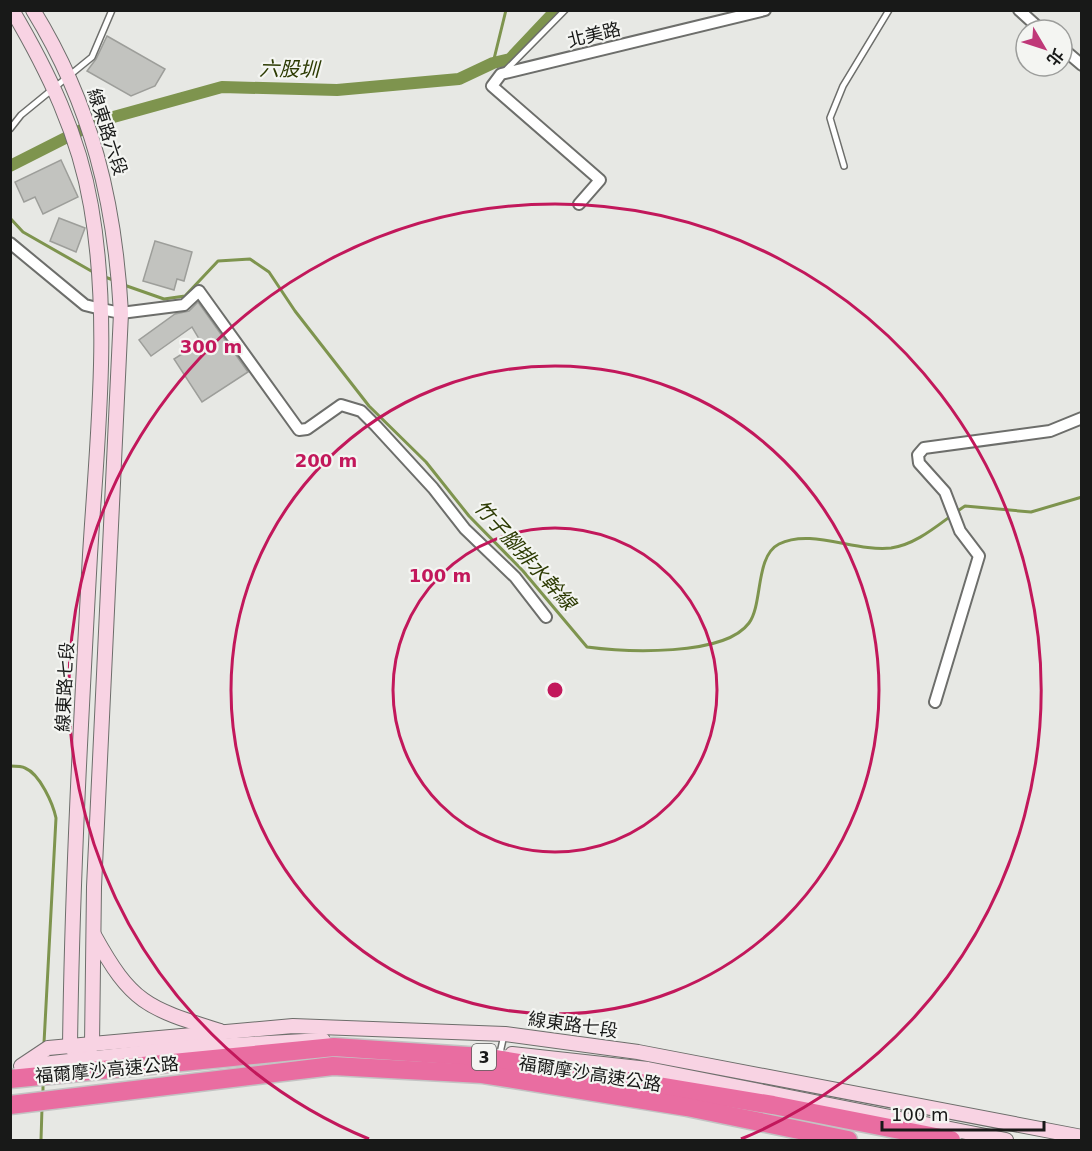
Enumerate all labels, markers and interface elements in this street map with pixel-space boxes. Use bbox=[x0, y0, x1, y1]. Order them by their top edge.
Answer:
street label: 北美路 bbox=[565, 18, 623, 51]
north arrow bbox=[1014, 18, 1074, 78]
text: 北 bbox=[1043, 45, 1068, 69]
water label: 六股圳 bbox=[259, 56, 322, 82]
street label: 線東路六段 bbox=[84, 86, 131, 178]
text: 300 m bbox=[180, 336, 242, 357]
text: 200 m bbox=[295, 450, 357, 471]
water label: 竹子腳排水幹線 bbox=[469, 495, 582, 617]
text: 100 m bbox=[409, 565, 471, 586]
street label: 線東路七段 bbox=[52, 641, 77, 732]
centre of rings bbox=[545, 680, 565, 700]
street label: 線東路七段 bbox=[527, 1008, 619, 1041]
road number: 3 bbox=[472, 1044, 496, 1070]
street label: 福爾摩沙高速公路 bbox=[517, 1052, 663, 1095]
street label: 福爾摩沙高速公路 bbox=[34, 1053, 180, 1086]
scale bar bbox=[882, 1094, 1044, 1132]
text: 100 m bbox=[891, 1104, 949, 1125]

